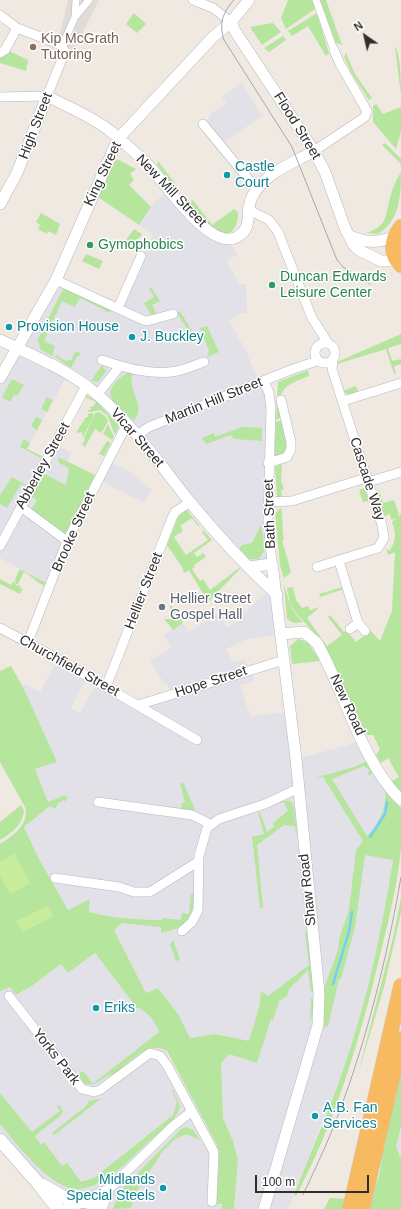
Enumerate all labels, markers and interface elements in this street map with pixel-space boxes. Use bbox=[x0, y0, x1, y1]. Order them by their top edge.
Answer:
north arrow bbox=[345, 16, 385, 56]
text: N bbox=[352, 19, 365, 33]
place label: Kip McGrath Tutoring bbox=[41, 31, 119, 64]
marker: Kip McGrath Tutoring bbox=[28, 42, 38, 52]
street label: Flood Street bbox=[270, 89, 324, 163]
street label: High Street bbox=[16, 90, 56, 162]
street label: King Street bbox=[81, 139, 125, 209]
street label: New Mill Street bbox=[132, 151, 210, 231]
place label: Castle Court bbox=[235, 159, 275, 192]
marker: Castle Court bbox=[222, 170, 232, 180]
place label: Gymophobics bbox=[98, 237, 184, 253]
marker: Gymophobics bbox=[85, 240, 95, 250]
place label: Duncan Edwards Leisure Center bbox=[280, 269, 387, 302]
marker: Duncan Edwards Leisure Center bbox=[267, 280, 277, 290]
place label: Provision House bbox=[17, 319, 119, 335]
marker: Provision House bbox=[4, 322, 14, 332]
place label: J. Buckley bbox=[140, 329, 204, 345]
marker: J. Buckley bbox=[127, 332, 137, 342]
street label: Martin Hill Street bbox=[163, 374, 265, 428]
street label: Vicar Street bbox=[107, 405, 167, 471]
street label: Abberley Street bbox=[12, 420, 74, 512]
street label: Cascade Way bbox=[346, 435, 388, 523]
street label: Bath Street bbox=[260, 479, 280, 549]
street label: Brooke Street bbox=[49, 489, 99, 575]
street label: Hellier Street bbox=[122, 550, 166, 632]
place label: Hellier Street Gospel Hall bbox=[170, 591, 251, 624]
marker: Hellier Street Gospel Hall bbox=[157, 602, 167, 612]
street label: Churchfield Street bbox=[16, 631, 122, 701]
street label: Hope Street bbox=[173, 662, 249, 702]
street label: New Road bbox=[326, 672, 368, 738]
street label: Shaw Road bbox=[296, 853, 320, 927]
place label: Eriks bbox=[104, 1000, 135, 1016]
marker: Eriks bbox=[91, 1003, 101, 1013]
street label: Yorks Park bbox=[29, 1025, 83, 1089]
place label: A.B. Fan Services bbox=[323, 1100, 377, 1132]
marker: A.B. Fan Services bbox=[310, 1111, 320, 1121]
scale bar bbox=[257, 1167, 371, 1193]
place label: Midlands Special Steels bbox=[66, 1172, 155, 1204]
text: 100 m bbox=[262, 1175, 295, 1189]
marker: Midlands Special Steels bbox=[158, 1183, 168, 1193]

